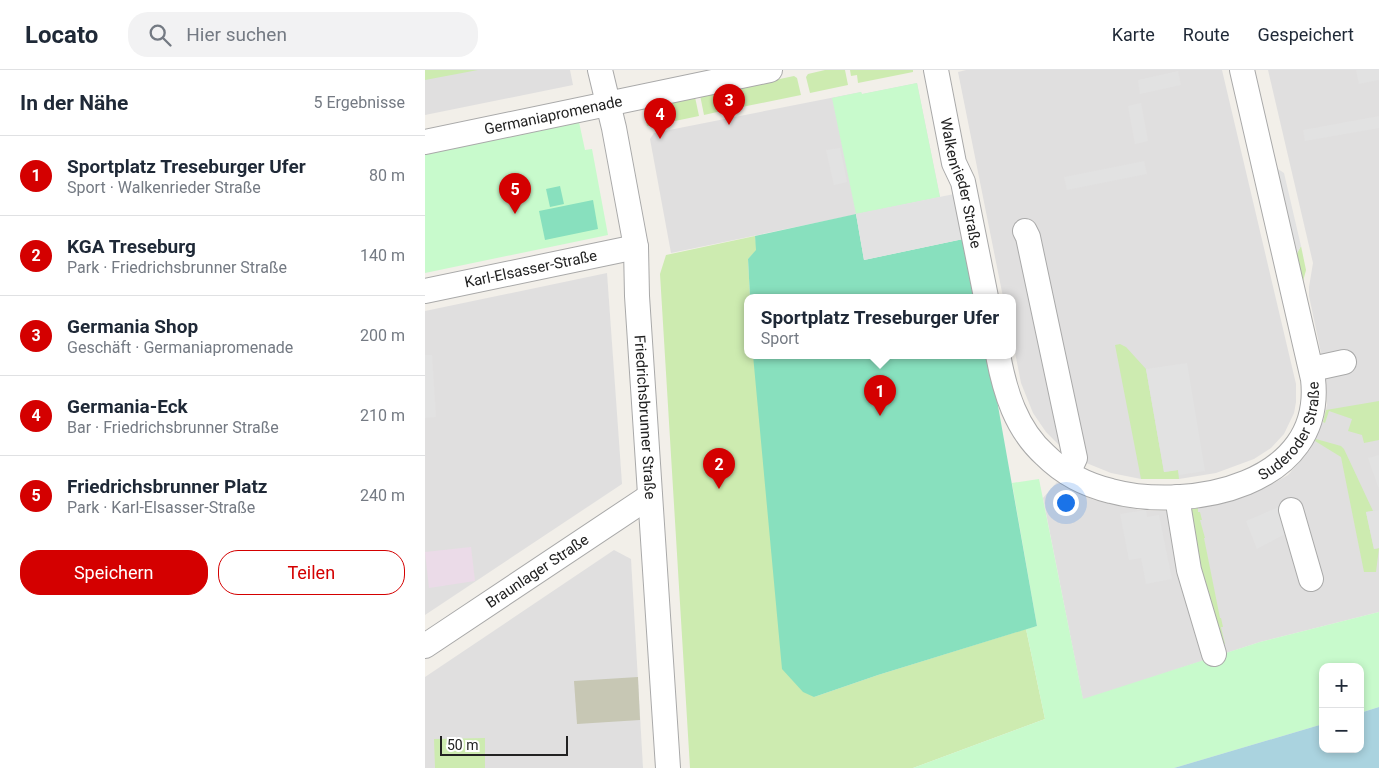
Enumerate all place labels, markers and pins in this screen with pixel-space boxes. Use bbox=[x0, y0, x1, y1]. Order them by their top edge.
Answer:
pin: 3 bbox=[713, 84, 745, 125]
pin: 4 bbox=[644, 98, 676, 139]
pin: 5 bbox=[499, 173, 531, 214]
pin: 1 bbox=[864, 375, 896, 416]
pin: 2 bbox=[703, 448, 735, 489]

